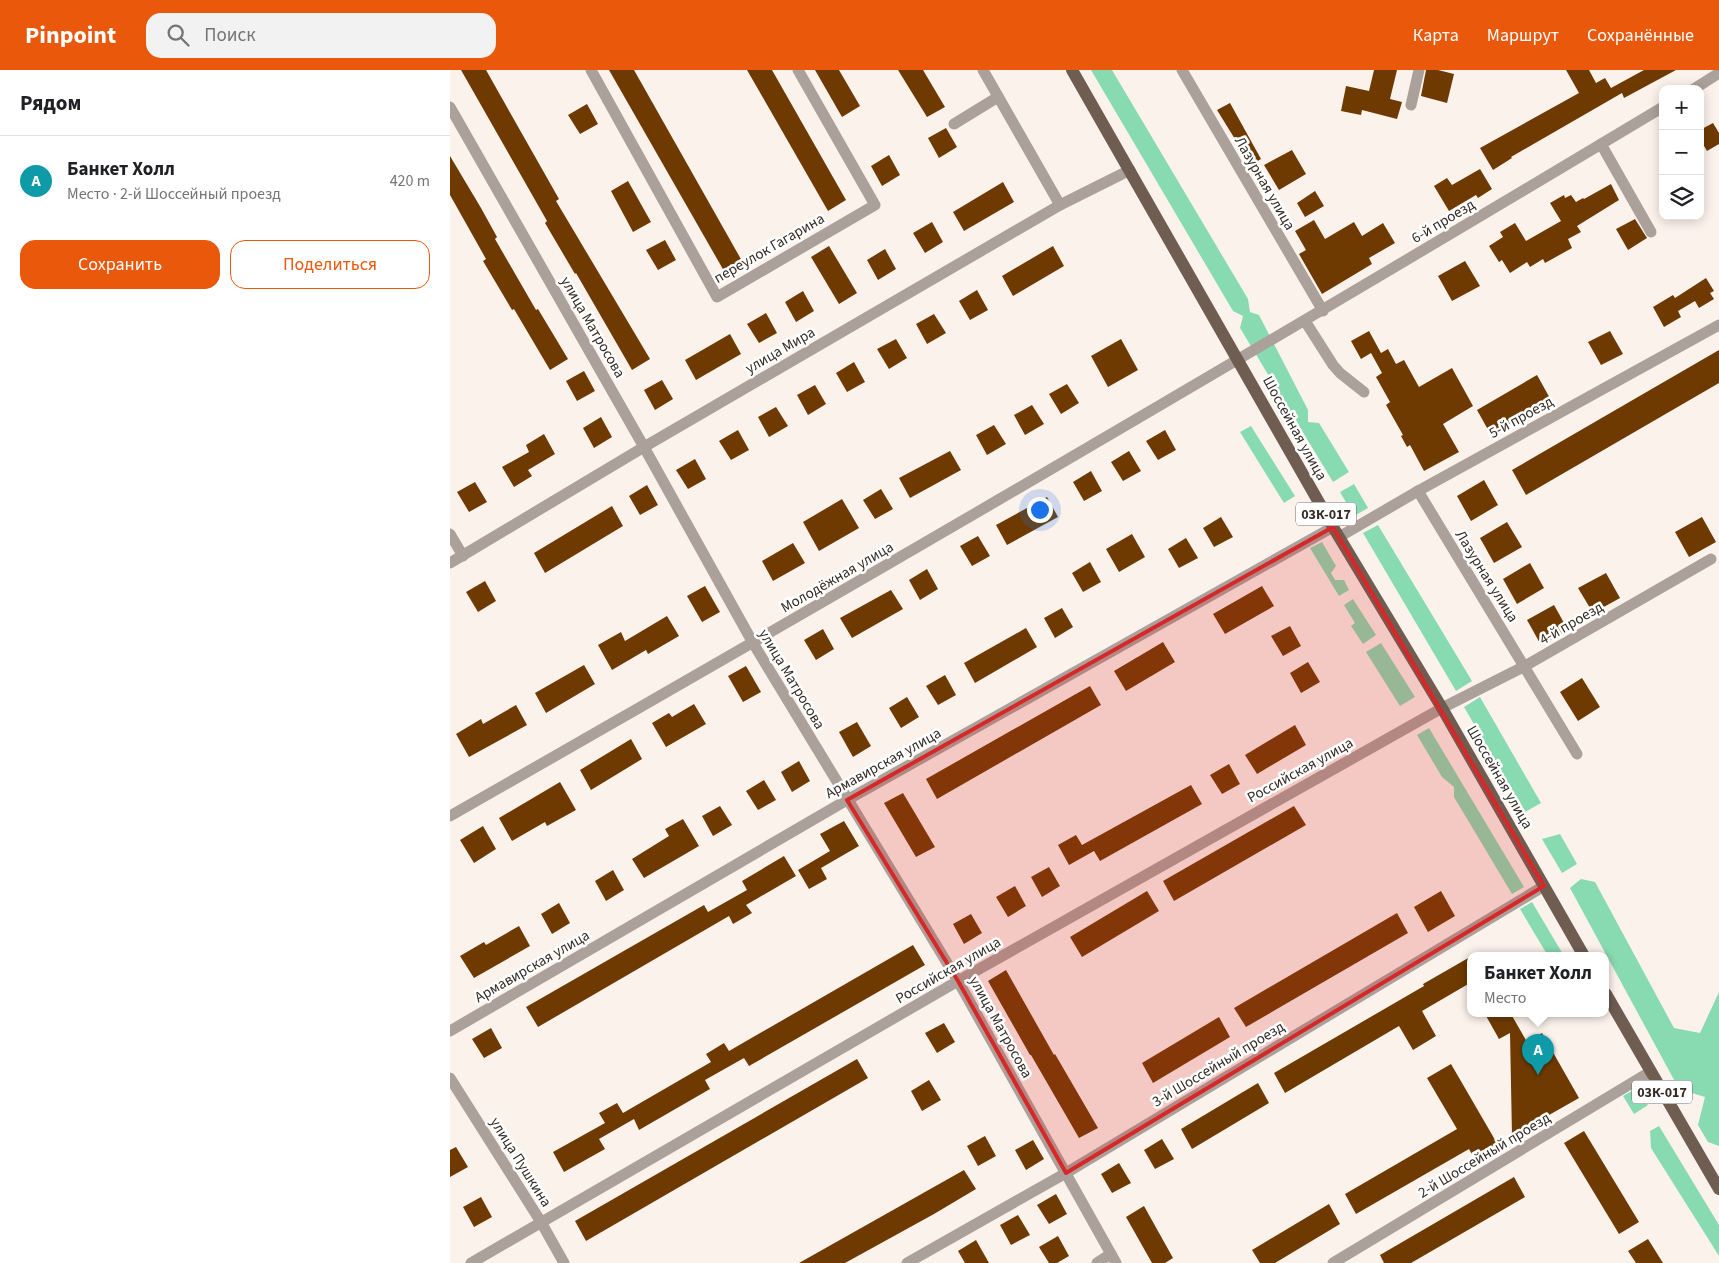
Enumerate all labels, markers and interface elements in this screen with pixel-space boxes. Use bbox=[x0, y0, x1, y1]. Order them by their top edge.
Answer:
search box bbox=[146, 13, 496, 58]
text: Pinpoint bbox=[25, 18, 116, 53]
icon: search bbox=[164, 21, 192, 49]
text: Поиск bbox=[204, 22, 256, 49]
text: Карта bbox=[1413, 23, 1459, 48]
text: Маршрут bbox=[1487, 23, 1559, 48]
text: Сохранённые bbox=[1587, 23, 1694, 48]
map controls bbox=[1659, 85, 1704, 220]
button: + bbox=[1659, 85, 1704, 130]
text: Рядом bbox=[20, 88, 81, 118]
button: − bbox=[1659, 130, 1704, 175]
street label: Лазурная улица bbox=[1229, 132, 1300, 234]
text: Банкет Холл bbox=[67, 156, 175, 183]
text: A bbox=[31, 170, 41, 192]
text: 420 m bbox=[390, 170, 430, 192]
button: layers bbox=[1659, 175, 1704, 220]
text: Место · 2-й Шоссейный проезд bbox=[67, 183, 281, 205]
street label: 6-й проезд bbox=[1408, 194, 1479, 249]
street label: переулок Гагарина bbox=[710, 208, 828, 289]
button: Сохранить bbox=[20, 240, 220, 289]
button: Поделиться bbox=[230, 240, 430, 289]
street label: улица Матросова bbox=[555, 273, 630, 382]
street label: улица Мира bbox=[741, 322, 819, 379]
street label: Шоссейная улица bbox=[1257, 372, 1332, 484]
street label: 5-й проезд bbox=[1485, 391, 1557, 444]
your location bbox=[1027, 497, 1053, 523]
road number: 03К-017 bbox=[1296, 502, 1356, 526]
street label: Лазурная улица bbox=[1450, 526, 1523, 626]
street label: Молодёжная улица bbox=[777, 537, 897, 618]
street label: 4-й проезд bbox=[1535, 597, 1607, 650]
street label: улица Матросова bbox=[753, 625, 830, 733]
street label: Шоссейная улица bbox=[1461, 722, 1538, 833]
street label: Армавирская улица bbox=[821, 723, 945, 804]
street label: Российская улица bbox=[1243, 733, 1357, 808]
street label: Армавирская улица bbox=[471, 925, 594, 1008]
street label: Российская улица bbox=[892, 932, 1005, 1009]
popup bbox=[1467, 952, 1609, 1017]
text: Банкет Холл bbox=[1484, 960, 1592, 987]
street label: улица Матросова bbox=[964, 972, 1037, 1082]
text: Место bbox=[1484, 987, 1527, 1009]
street label: 3-й Шоссейный проезд bbox=[1148, 1017, 1288, 1112]
pin: A bbox=[1522, 1034, 1554, 1075]
road number: 03К-017 bbox=[1632, 1080, 1692, 1104]
street label: 2-й Шоссейный проезд bbox=[1414, 1108, 1554, 1203]
street label: улица Пушкина bbox=[485, 1113, 557, 1211]

